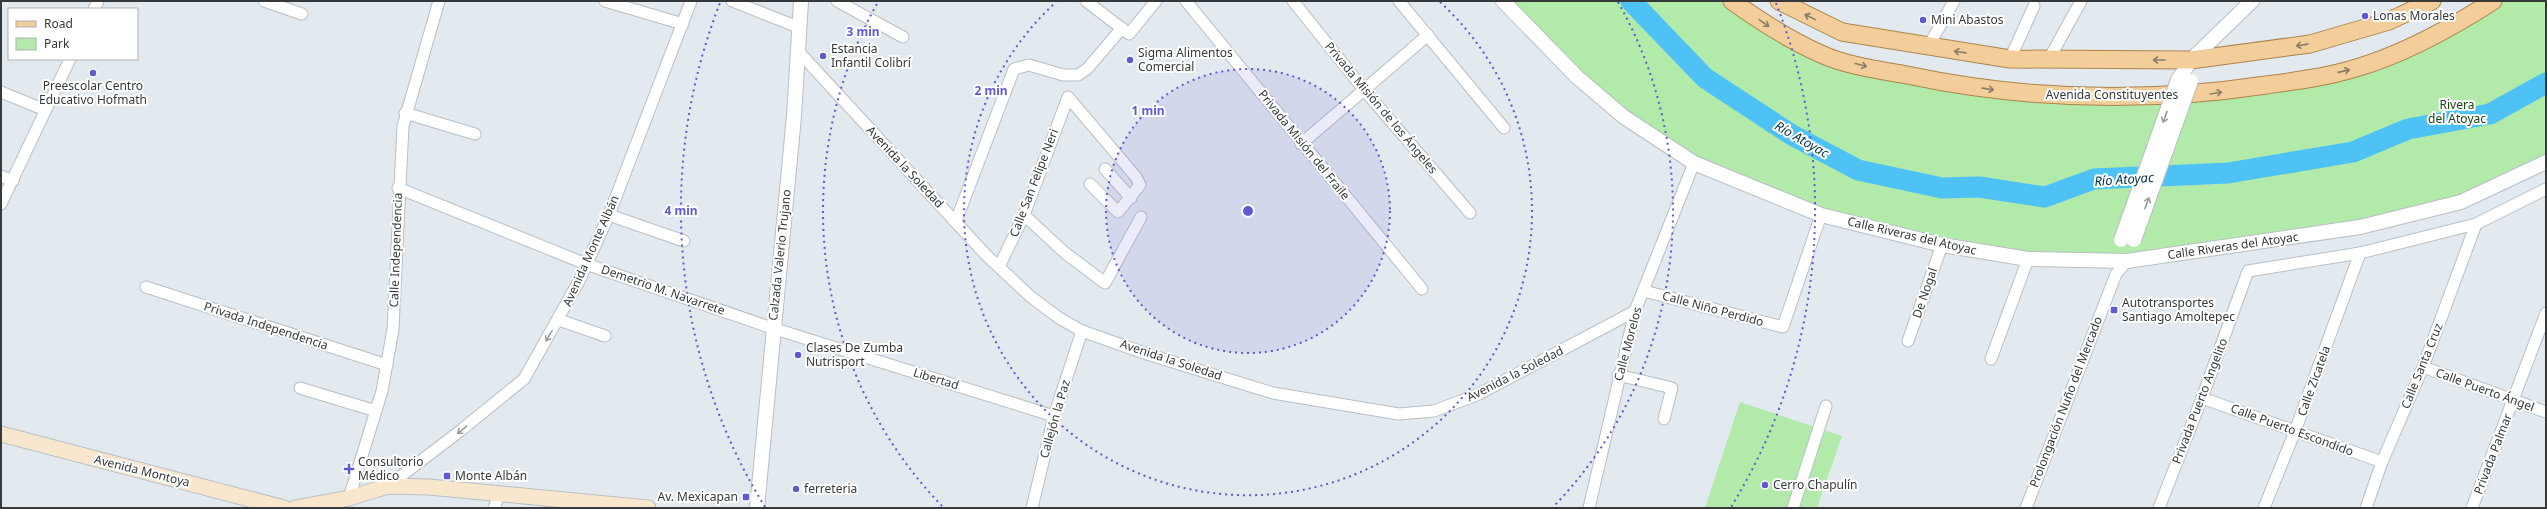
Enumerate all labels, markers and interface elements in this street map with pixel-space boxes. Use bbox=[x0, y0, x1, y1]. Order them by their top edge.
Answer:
place label: Lonas Morales bbox=[2373, 7, 2455, 24]
legend bbox=[8, 8, 138, 60]
place label: Mini Abastos bbox=[1931, 11, 2004, 28]
marker: Lonas Morales bbox=[2360, 11, 2370, 21]
one-way arrow bbox=[1805, 13, 1817, 20]
text: Road bbox=[44, 15, 73, 32]
marker: Mini Abastos bbox=[1918, 15, 1928, 25]
one-way arrow bbox=[1758, 19, 1769, 27]
text: 3 min bbox=[846, 23, 880, 40]
text: Park bbox=[44, 35, 70, 52]
street label: Privada Misión de los Ángeles bbox=[1321, 38, 1442, 177]
place label: Estancia Infantil Colibrí bbox=[831, 40, 912, 71]
one-way arrow bbox=[2296, 41, 2309, 49]
place label: Sigma Alimentos Comercial bbox=[1138, 44, 1233, 75]
one-way arrow bbox=[1954, 48, 1967, 56]
marker: Estancia Infantil Colibrí bbox=[818, 51, 828, 61]
marker: Sigma Alimentos Comercial bbox=[1125, 55, 1135, 65]
one-way arrow bbox=[2153, 56, 2166, 64]
one-way arrow bbox=[1854, 62, 1867, 69]
one-way arrow bbox=[2337, 66, 2350, 74]
marker: Preescolar Centro Educativo Hofmath bbox=[88, 68, 98, 78]
place label: Preescolar Centro Educativo Hofmath bbox=[39, 77, 147, 108]
text: 2 min bbox=[974, 82, 1008, 99]
one-way arrow bbox=[1981, 85, 1994, 93]
street label: Privada Misión del Fraile bbox=[1255, 86, 1354, 203]
street label: Avenida Constituyentes bbox=[2046, 86, 2179, 103]
one-way arrow bbox=[2209, 89, 2222, 97]
park label: Rivera del Atoyac bbox=[2428, 96, 2486, 127]
text: 1 min bbox=[1131, 102, 1165, 119]
one-way arrow bbox=[2161, 110, 2169, 122]
water label: Río Atoyac bbox=[1772, 116, 1832, 162]
street label: Avenida la Soledad bbox=[863, 122, 948, 211]
street label: Calle San Felipe Neri bbox=[1005, 126, 1062, 239]
water label: Río Atoyac bbox=[2094, 168, 2154, 190]
street label: Calzada Valerio Trujano bbox=[764, 188, 795, 321]
street label: Calle Independencia bbox=[385, 192, 406, 308]
street label: Avenida Monte Albán bbox=[558, 192, 623, 309]
one-way arrow bbox=[2144, 198, 2152, 210]
text: 4 min bbox=[664, 202, 698, 219]
centre of rings bbox=[1241, 204, 1255, 218]
street label: Calle Riveras del Atoyac bbox=[1846, 212, 1979, 259]
street label: Calle Riveras del Atoyac bbox=[2166, 228, 2300, 263]
street label: Demetrio M. Navarrete bbox=[599, 260, 727, 319]
street label: De Nogal bbox=[1908, 265, 1941, 320]
street label: Calle Niño Perdido bbox=[1661, 287, 1766, 330]
place label: Autotransportes Santiago Amoltepec bbox=[2122, 294, 2235, 325]
street label: Privada Independencia bbox=[202, 297, 330, 354]
street label: Calle Morelos bbox=[1609, 305, 1646, 383]
marker: Autotransportes Santiago Amoltepec bbox=[2109, 305, 2119, 315]
street label: Prolongación Nuño del Mercado bbox=[2025, 314, 2106, 490]
street label: Calle Santa Cruz bbox=[2397, 320, 2447, 411]
one-way arrow bbox=[545, 330, 553, 342]
street label: Avenida la Soledad bbox=[1118, 335, 1224, 384]
street label: Privada Puerto Angelito bbox=[2168, 335, 2231, 466]
place label: Clases De Zumba Nutrisport bbox=[806, 339, 903, 370]
street label: Avenida la Soledad bbox=[1463, 342, 1566, 405]
street label: Calle Zicatela bbox=[2293, 343, 2334, 418]
marker: Clases De Zumba Nutrisport bbox=[793, 350, 803, 360]
street label: Libertad bbox=[911, 364, 961, 394]
street label: Calle Puerto Ángel bbox=[2433, 364, 2537, 415]
street label: Callejón la Paz bbox=[1035, 377, 1074, 460]
street label: Calle Puerto Escondido bbox=[2228, 399, 2356, 460]
street label: Privada Palmar bbox=[2469, 411, 2516, 497]
one-way arrow bbox=[457, 425, 468, 434]
street label: Avenida Montoya bbox=[92, 450, 192, 491]
place label: Consultorio Médico bbox=[358, 453, 423, 484]
marker: Consultorio Médico bbox=[343, 463, 355, 475]
place label: Monte Albán bbox=[455, 467, 527, 484]
marker: Monte Albán bbox=[442, 471, 452, 481]
place label: Cerro Chapulín bbox=[1773, 476, 1858, 493]
place label: ferreteria bbox=[804, 480, 857, 497]
marker: Cerro Chapulín bbox=[1760, 480, 1770, 490]
marker: ferreteria bbox=[791, 484, 801, 494]
place label: Av. Mexicapan bbox=[658, 488, 738, 505]
marker: Av. Mexicapan bbox=[741, 492, 751, 502]

